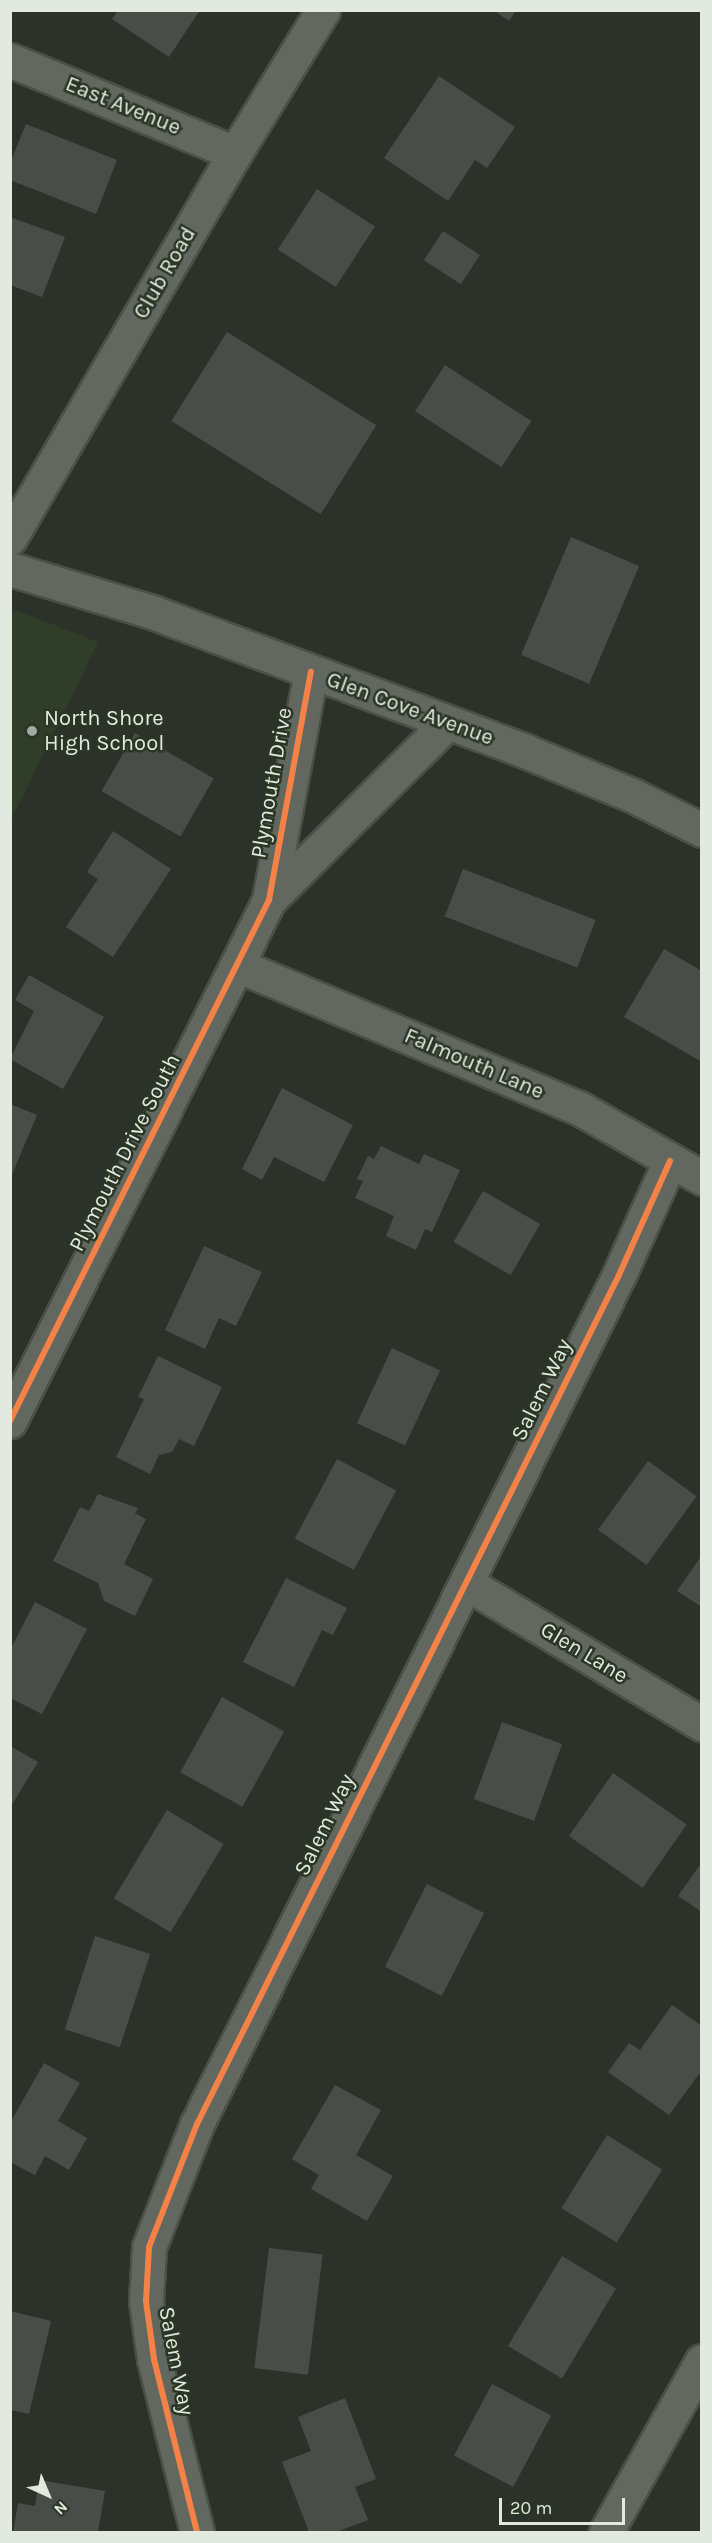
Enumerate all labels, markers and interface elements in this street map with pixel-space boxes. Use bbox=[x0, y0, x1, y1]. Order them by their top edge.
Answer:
street label: East Avenue bbox=[62, 71, 184, 141]
street label: Club Road bbox=[128, 222, 202, 324]
street label: Glen Cove Avenue bbox=[323, 667, 497, 751]
place label: North Shore High School bbox=[44, 705, 164, 756]
street label: Plymouth Drive bbox=[246, 706, 298, 860]
marker: North Shore High School bbox=[25, 724, 39, 738]
street label: Falmouth Lane bbox=[400, 1023, 548, 1105]
street label: Plymouth Drive South bbox=[64, 1050, 186, 1256]
street label: Salem Way bbox=[506, 1335, 578, 1445]
street label: Glen Lane bbox=[536, 1617, 632, 1689]
street label: Salem Way bbox=[289, 1770, 361, 1880]
street label: Salem Way bbox=[153, 2304, 199, 2418]
north arrow bbox=[18, 2465, 78, 2525]
scale bar bbox=[502, 2486, 628, 2524]
text: N bbox=[50, 2497, 72, 2519]
text: 20 m bbox=[510, 2497, 552, 2519]

